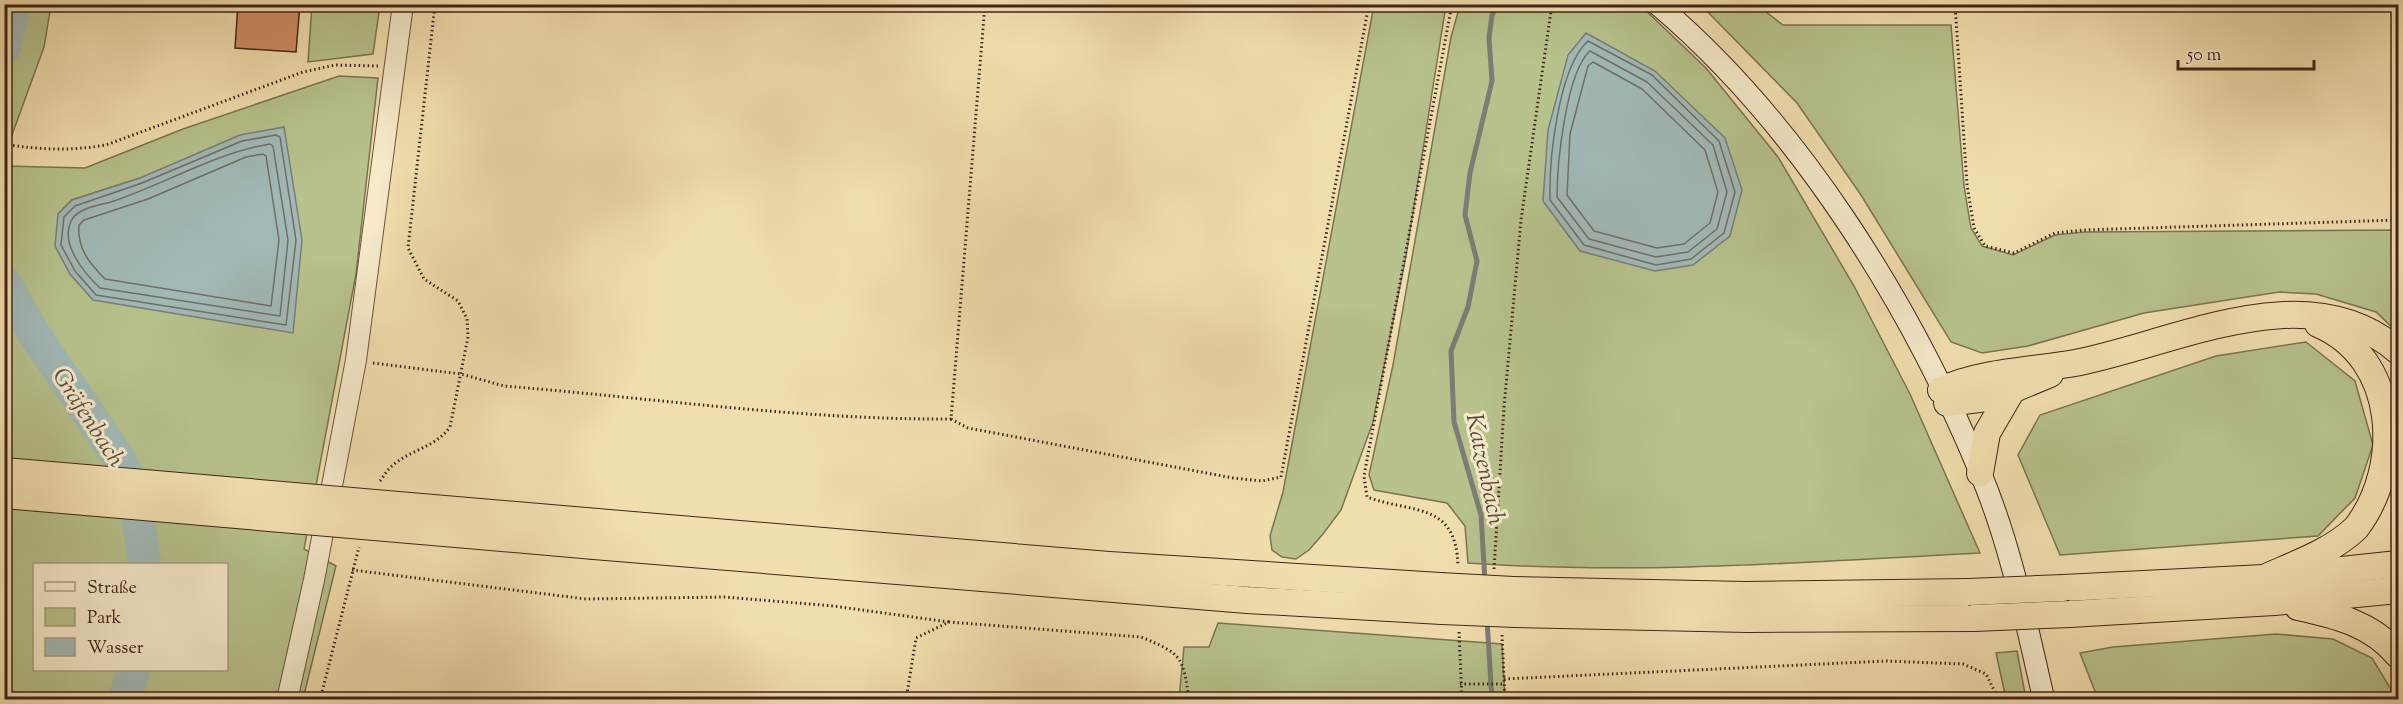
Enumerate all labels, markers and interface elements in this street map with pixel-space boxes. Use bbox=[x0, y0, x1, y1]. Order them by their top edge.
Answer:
scale bar bbox=[2178, 33, 2314, 71]
text: 50 m bbox=[2186, 43, 2222, 69]
water label: Gräfenbach bbox=[43, 362, 132, 475]
water label: Katzenbach bbox=[1456, 411, 1513, 529]
legend bbox=[33, 563, 228, 671]
text: Straße bbox=[87, 576, 137, 602]
text: Park bbox=[87, 606, 122, 632]
text: Wasser bbox=[87, 636, 144, 662]

